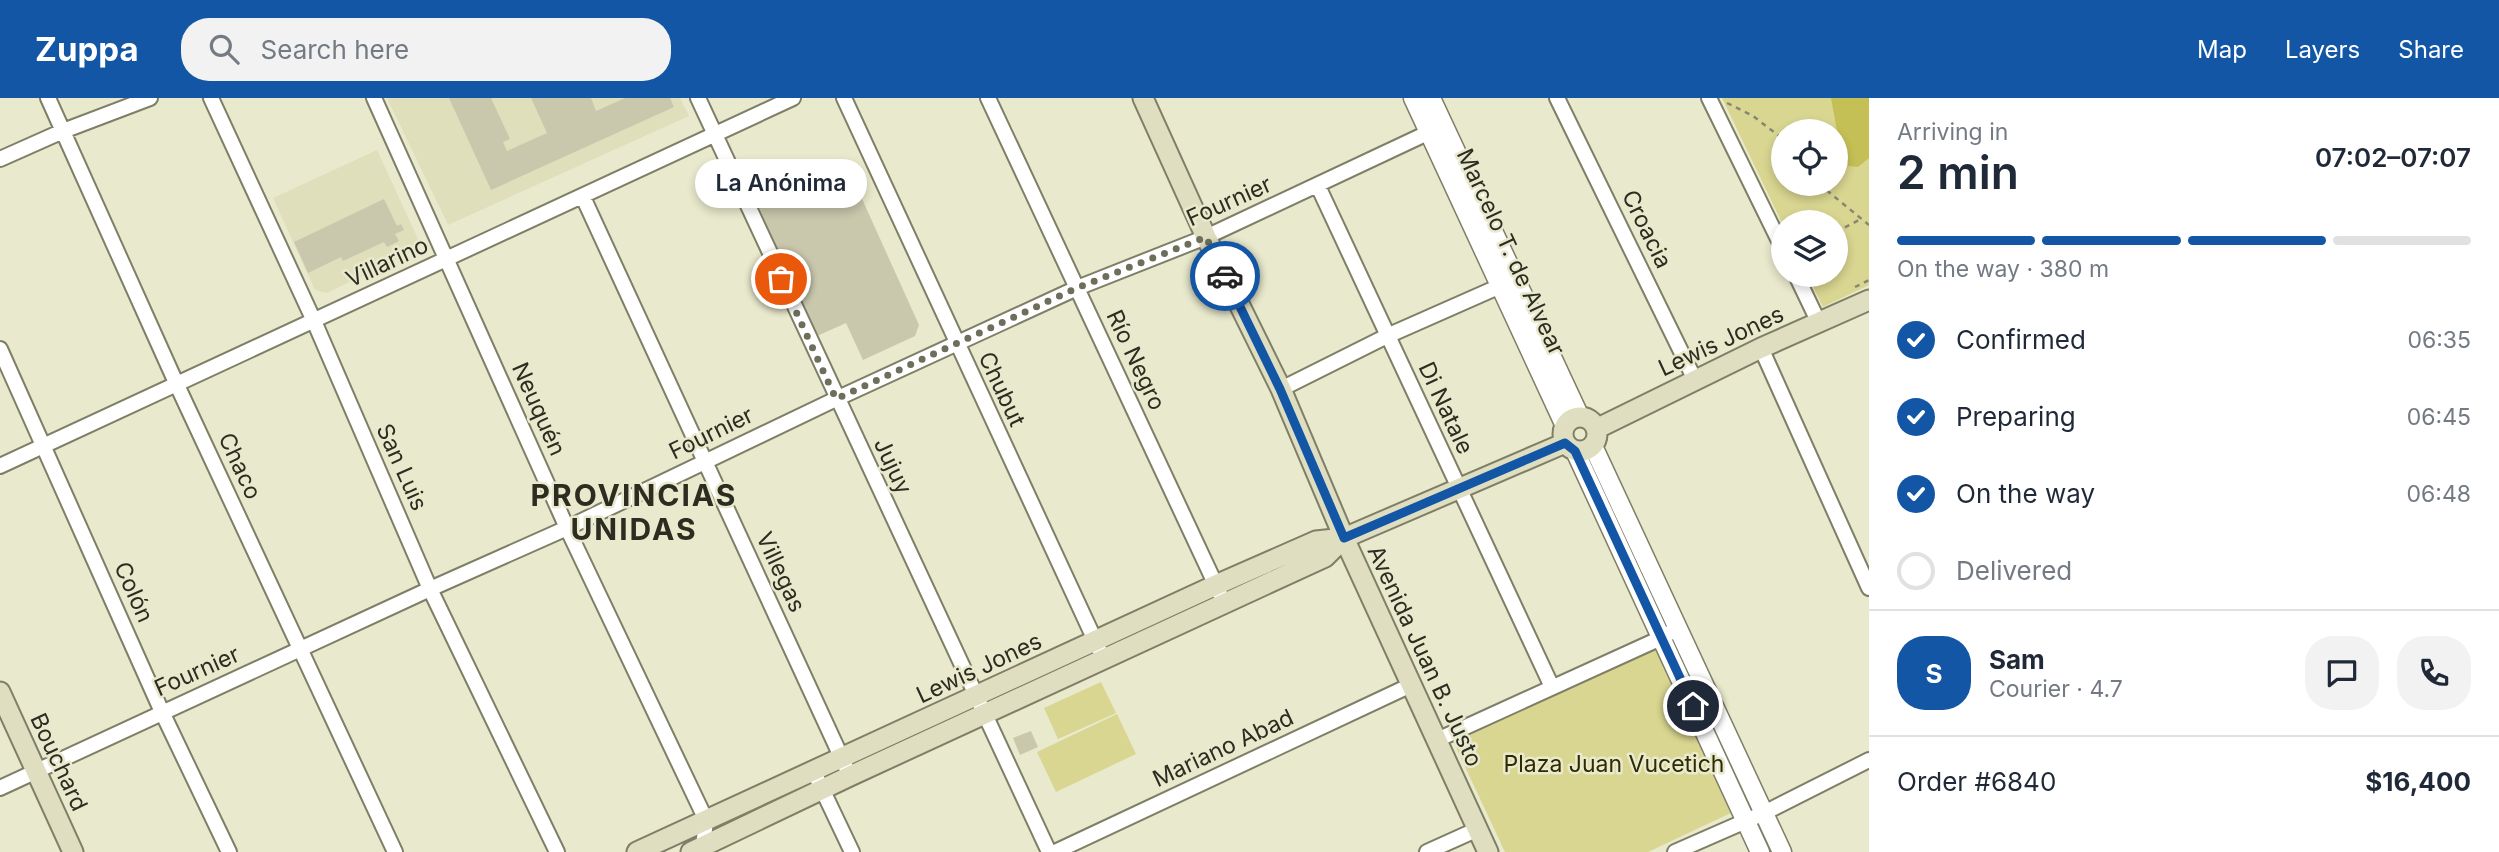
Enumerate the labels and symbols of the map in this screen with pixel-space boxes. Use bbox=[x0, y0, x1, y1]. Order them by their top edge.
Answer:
street label: Marcelo T. de Alvear bbox=[1451, 144, 1571, 360]
callout: La Anónima bbox=[695, 160, 867, 209]
street label: Fournier bbox=[1182, 170, 1276, 232]
street label: Croacia bbox=[1616, 185, 1678, 273]
street label: Villarino bbox=[341, 231, 433, 293]
courier bbox=[1190, 241, 1260, 311]
pin bbox=[751, 249, 811, 309]
street label: Lewis Jones bbox=[1654, 300, 1788, 382]
street label: Río Negro bbox=[1101, 305, 1171, 415]
street label: Chubut bbox=[973, 347, 1032, 431]
street label: Di Natale bbox=[1413, 357, 1479, 459]
street label: Neuquén bbox=[506, 358, 572, 460]
street label: Fournier bbox=[664, 400, 758, 465]
street label: San Luis bbox=[370, 419, 434, 515]
street label: Chaco bbox=[212, 428, 268, 504]
street label: Jujuy bbox=[868, 433, 918, 499]
district label: PROVINCIAS UNIDAS bbox=[531, 477, 737, 547]
street label: Villegas bbox=[750, 527, 812, 617]
street label: Avenida Juan B. Justo bbox=[1361, 541, 1489, 771]
street label: Colón bbox=[108, 557, 160, 627]
street label: Lewis Jones bbox=[912, 627, 1046, 709]
street label: Fournier bbox=[150, 640, 244, 702]
pin bbox=[1663, 676, 1723, 736]
street label: Mariano Abad bbox=[1148, 703, 1298, 793]
street label: Bouchard bbox=[24, 709, 94, 815]
park label: Plaza Juan Vucetich bbox=[1504, 750, 1724, 778]

